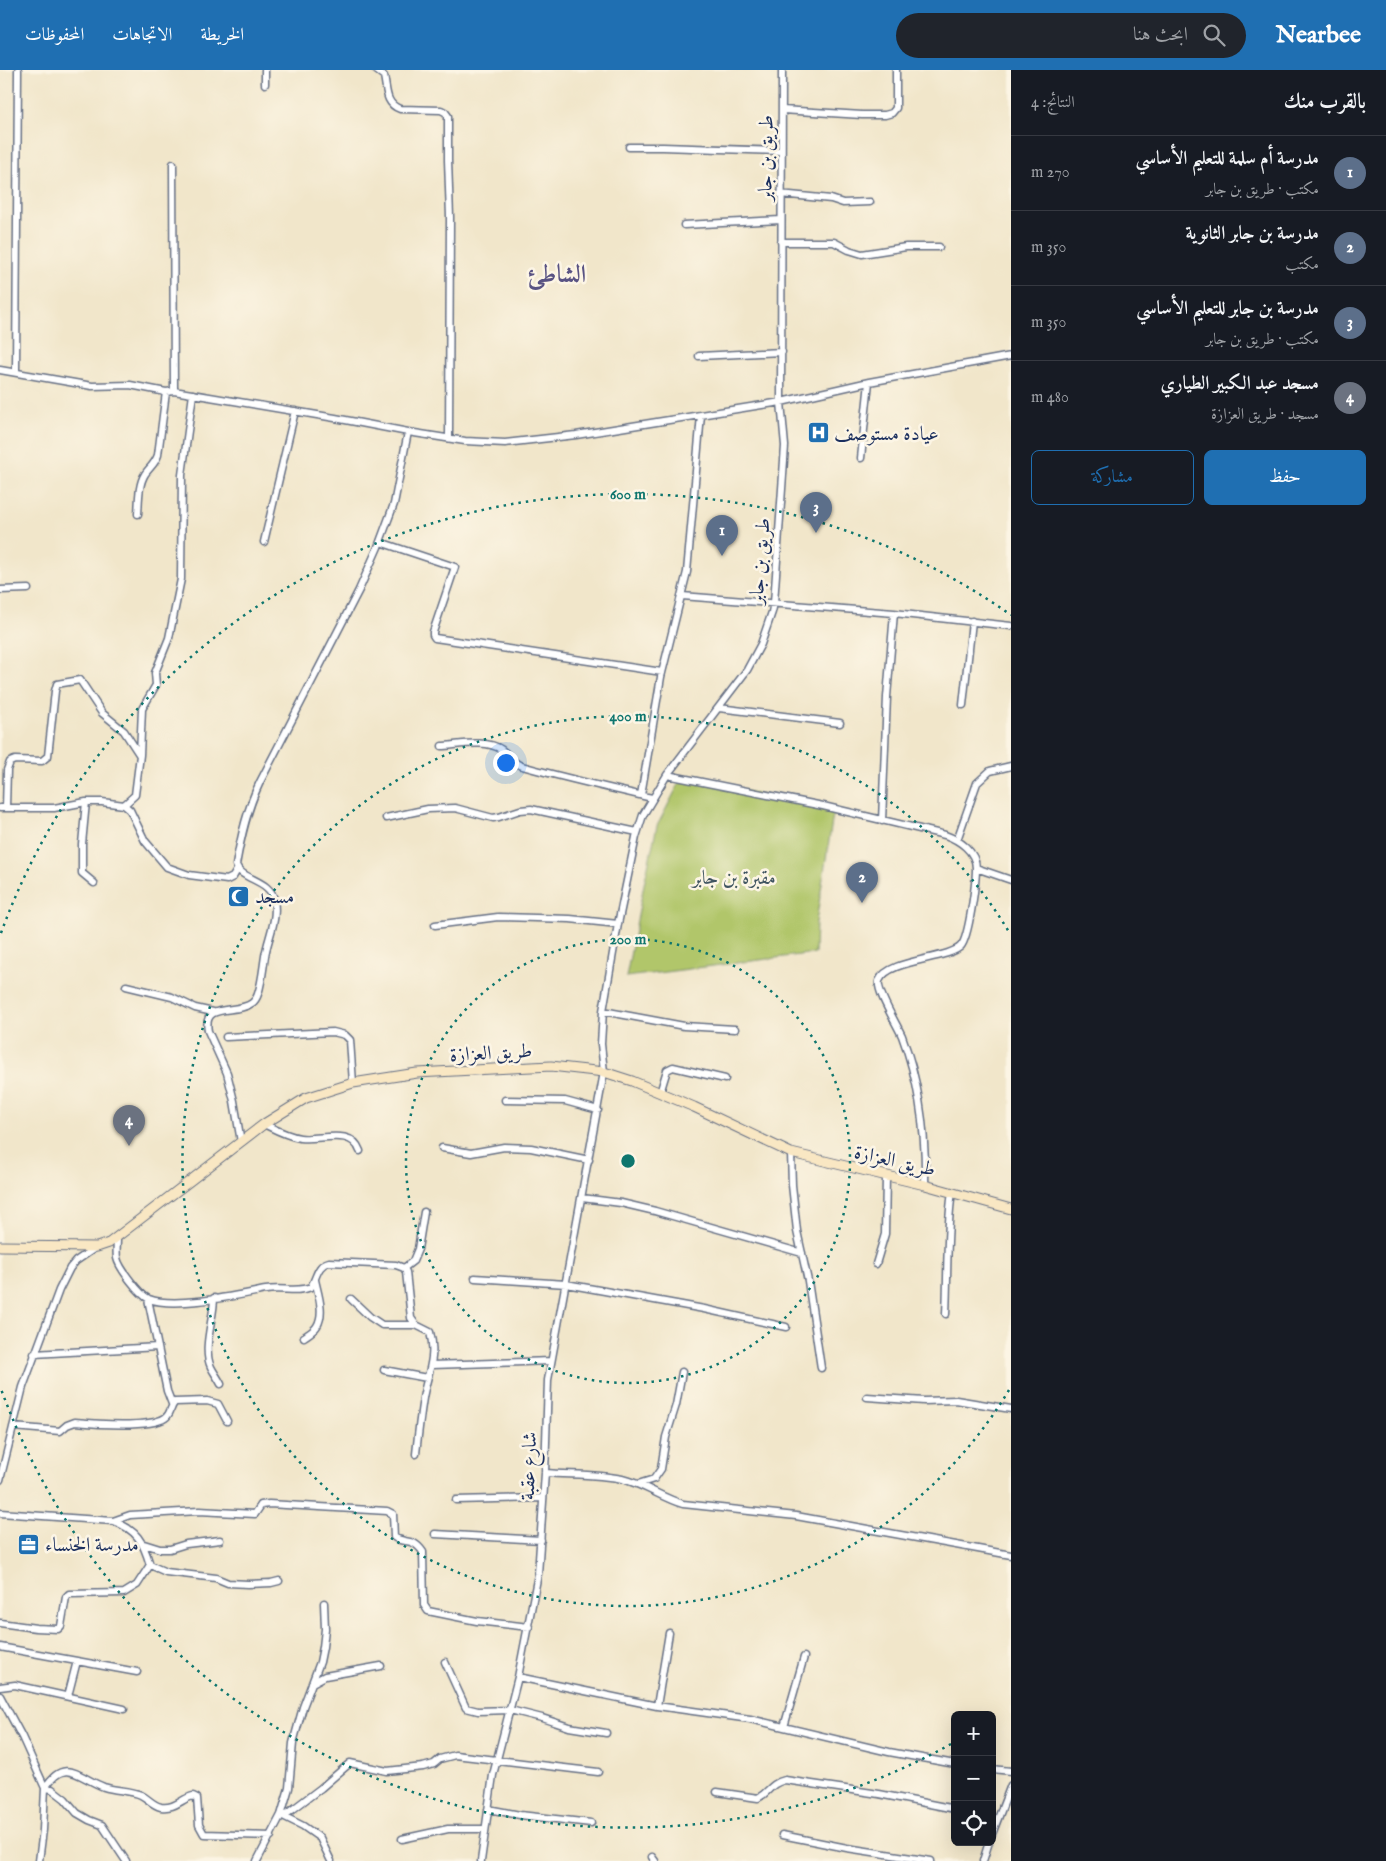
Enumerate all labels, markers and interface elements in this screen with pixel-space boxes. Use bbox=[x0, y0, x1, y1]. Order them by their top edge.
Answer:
search box bbox=[896, 13, 1246, 58]
text: Nearbee bbox=[1276, 20, 1361, 51]
icon: search bbox=[1200, 21, 1228, 49]
text: ابحث هنا bbox=[1133, 23, 1188, 47]
text: المحفوظات bbox=[25, 24, 84, 47]
text: الاتجاهات bbox=[112, 24, 172, 47]
text: الخريطة bbox=[200, 24, 244, 47]
text: بالقرب منك bbox=[1284, 89, 1366, 116]
text: النتائج: 4 bbox=[1031, 93, 1075, 113]
street label: طريق بن جابر bbox=[753, 115, 780, 203]
text: مدرسة أم سلمة للتعليم الأساسي bbox=[1136, 147, 1319, 171]
text: 270 m bbox=[1031, 163, 1070, 183]
text: 1 bbox=[1347, 163, 1353, 183]
text: مكتب · طريق بن جابر bbox=[1206, 180, 1319, 200]
text: مدرسة بن جابر الثانوية bbox=[1186, 222, 1319, 246]
text: 350 m bbox=[1031, 238, 1066, 258]
text: 2 bbox=[1346, 238, 1354, 258]
text: مكتب bbox=[1285, 255, 1319, 275]
district label: الشاطئ bbox=[528, 259, 586, 291]
text: مدرسة بن جابر للتعليم الأساسي bbox=[1136, 297, 1319, 321]
text: 350 m bbox=[1031, 313, 1066, 333]
text: 3 bbox=[1347, 313, 1353, 333]
text: مكتب · طريق بن جابر bbox=[1206, 330, 1319, 350]
text: مسجد عبد الكبير الطياري bbox=[1160, 372, 1319, 396]
text: 480 m bbox=[1031, 388, 1069, 408]
text: 4 bbox=[1346, 388, 1354, 408]
text: مسجد · طريق العزازة bbox=[1211, 405, 1319, 425]
hospital icon: عيادة مستوصف bbox=[806, 421, 830, 445]
place label: عيادة مستوصف bbox=[834, 422, 939, 447]
button: مشاركة bbox=[1031, 450, 1194, 505]
button: حفظ bbox=[1204, 450, 1366, 505]
text: 600 m bbox=[610, 485, 646, 504]
pin: 3 bbox=[800, 492, 832, 533]
pin: 1 bbox=[706, 515, 738, 556]
street label: طريق بن جابر bbox=[744, 517, 777, 607]
text: 400 m bbox=[610, 707, 647, 726]
your location bbox=[493, 750, 519, 776]
pin: 2 bbox=[846, 862, 878, 903]
park label: مقبرة بن جابر bbox=[690, 866, 776, 891]
mosque icon: مسجد bbox=[227, 884, 251, 908]
place label: مسجد bbox=[255, 885, 294, 910]
text: 200 m bbox=[610, 930, 647, 949]
street label: طريق العزازة bbox=[449, 1039, 533, 1068]
pin: 4 bbox=[113, 1105, 145, 1146]
street label: طريق العزازة bbox=[852, 1140, 938, 1183]
centre of rings bbox=[619, 1152, 637, 1170]
street label: شارع عقبة bbox=[516, 1431, 547, 1501]
office icon: مدرسة الخنساء bbox=[17, 1532, 41, 1556]
place label: مدرسة الخنساء bbox=[45, 1533, 139, 1558]
map controls bbox=[951, 1711, 996, 1846]
button: + bbox=[951, 1711, 996, 1756]
button: − bbox=[951, 1756, 996, 1801]
button: locate bbox=[951, 1801, 996, 1846]

